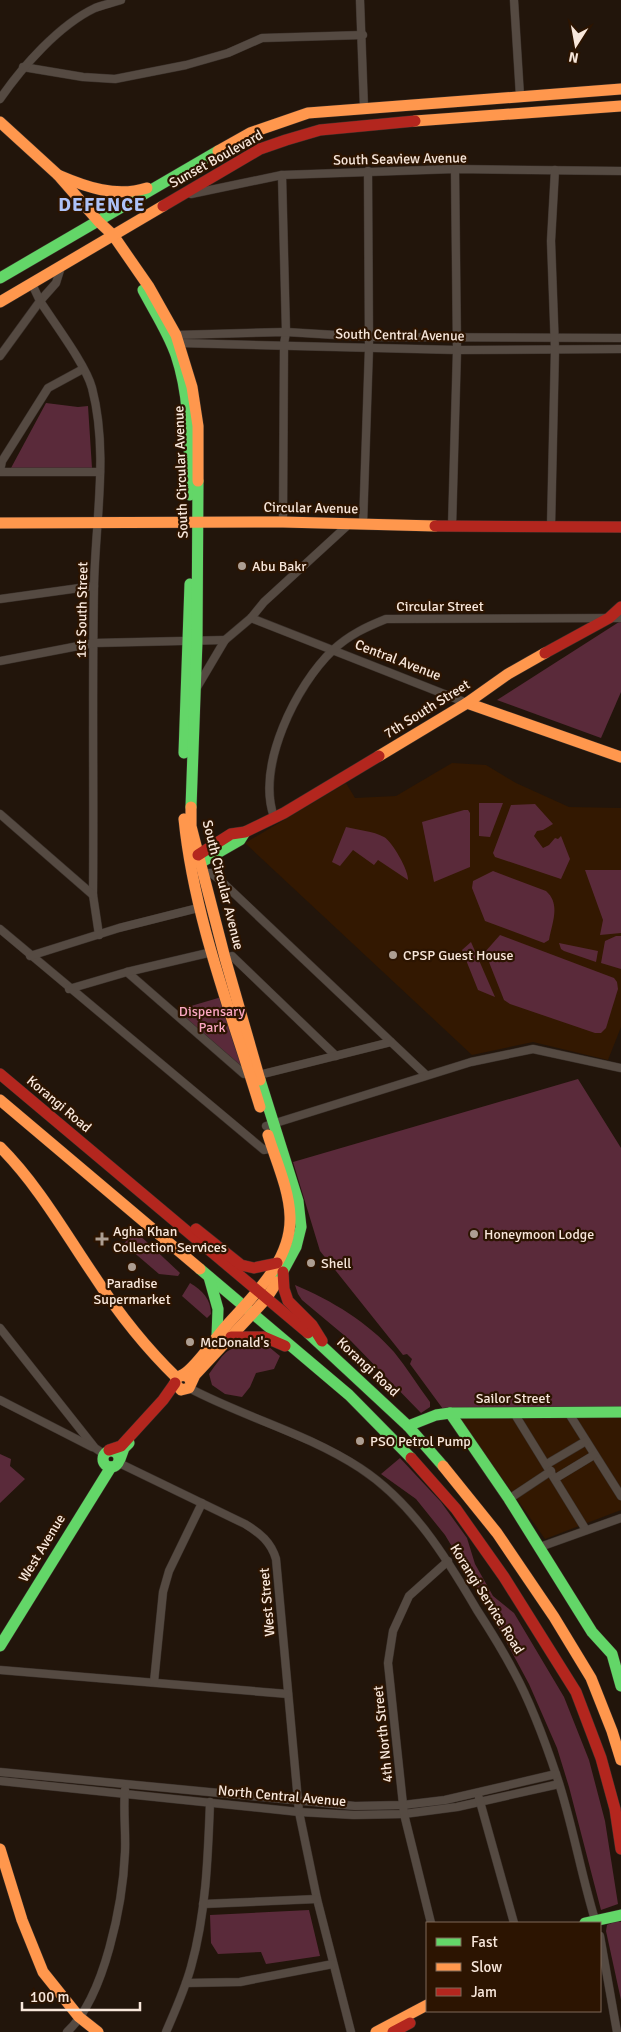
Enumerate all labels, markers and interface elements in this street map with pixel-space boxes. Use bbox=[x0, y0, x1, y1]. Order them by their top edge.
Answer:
north arrow bbox=[551, 20, 601, 70]
text: N bbox=[567, 48, 580, 67]
street label: Sunset Boulevard bbox=[166, 126, 266, 192]
street label: South Seaview Avenue bbox=[333, 149, 467, 169]
district label: DEFENCE bbox=[58, 193, 146, 217]
street label: South Central Avenue bbox=[335, 325, 465, 345]
street label: South Circular Avenue bbox=[170, 405, 192, 539]
street label: Circular Avenue bbox=[264, 499, 358, 517]
place label: Abu Bakr bbox=[252, 558, 307, 575]
marker: Abu Bakr bbox=[236, 560, 248, 572]
street label: 1st South Street bbox=[73, 562, 91, 658]
street label: Circular Street bbox=[396, 598, 484, 615]
street label: Central Avenue bbox=[352, 636, 444, 684]
street label: 7th South Street bbox=[381, 676, 473, 742]
street label: South Circular Avenue bbox=[199, 818, 247, 952]
place label: CPSP Guest House bbox=[403, 947, 513, 964]
marker: CPSP Guest House bbox=[387, 949, 399, 961]
park label: Dispensary Park bbox=[179, 1003, 246, 1036]
street label: Korangi Road bbox=[23, 1072, 95, 1136]
place label: Agha Khan Collection Services bbox=[113, 1223, 227, 1256]
place label: Honeymoon Lodge bbox=[484, 1226, 594, 1243]
marker: Honeymoon Lodge bbox=[468, 1228, 480, 1240]
marker: Agha Khan Collection Services bbox=[95, 1232, 109, 1246]
place label: Shell bbox=[321, 1255, 351, 1272]
marker: Shell bbox=[305, 1257, 317, 1269]
marker: Paradise Supermarket bbox=[126, 1261, 138, 1273]
place label: Paradise Supermarket bbox=[93, 1275, 171, 1308]
place label: McDonald's bbox=[200, 1334, 269, 1351]
street label: Korangi Road bbox=[333, 1334, 403, 1400]
marker: McDonald's bbox=[184, 1336, 196, 1348]
street label: Sailor Street bbox=[476, 1390, 550, 1407]
place label: PSO Petrol Pump bbox=[370, 1433, 471, 1450]
marker: PSO Petrol Pump bbox=[354, 1435, 366, 1447]
street label: West Avenue bbox=[15, 1511, 69, 1585]
street label: Korangi Service Road bbox=[446, 1541, 528, 1657]
street label: West Street bbox=[256, 1567, 278, 1637]
street label: 4th North Street bbox=[369, 1685, 397, 1783]
street label: North Central Avenue bbox=[217, 1782, 347, 1810]
legend bbox=[426, 1922, 601, 2012]
text: Fast bbox=[471, 1933, 498, 1951]
text: Slow bbox=[471, 1958, 502, 1976]
scale bar bbox=[22, 1980, 140, 2012]
text: Jam bbox=[471, 1983, 497, 2001]
text: 100 m bbox=[30, 1988, 70, 2006]

